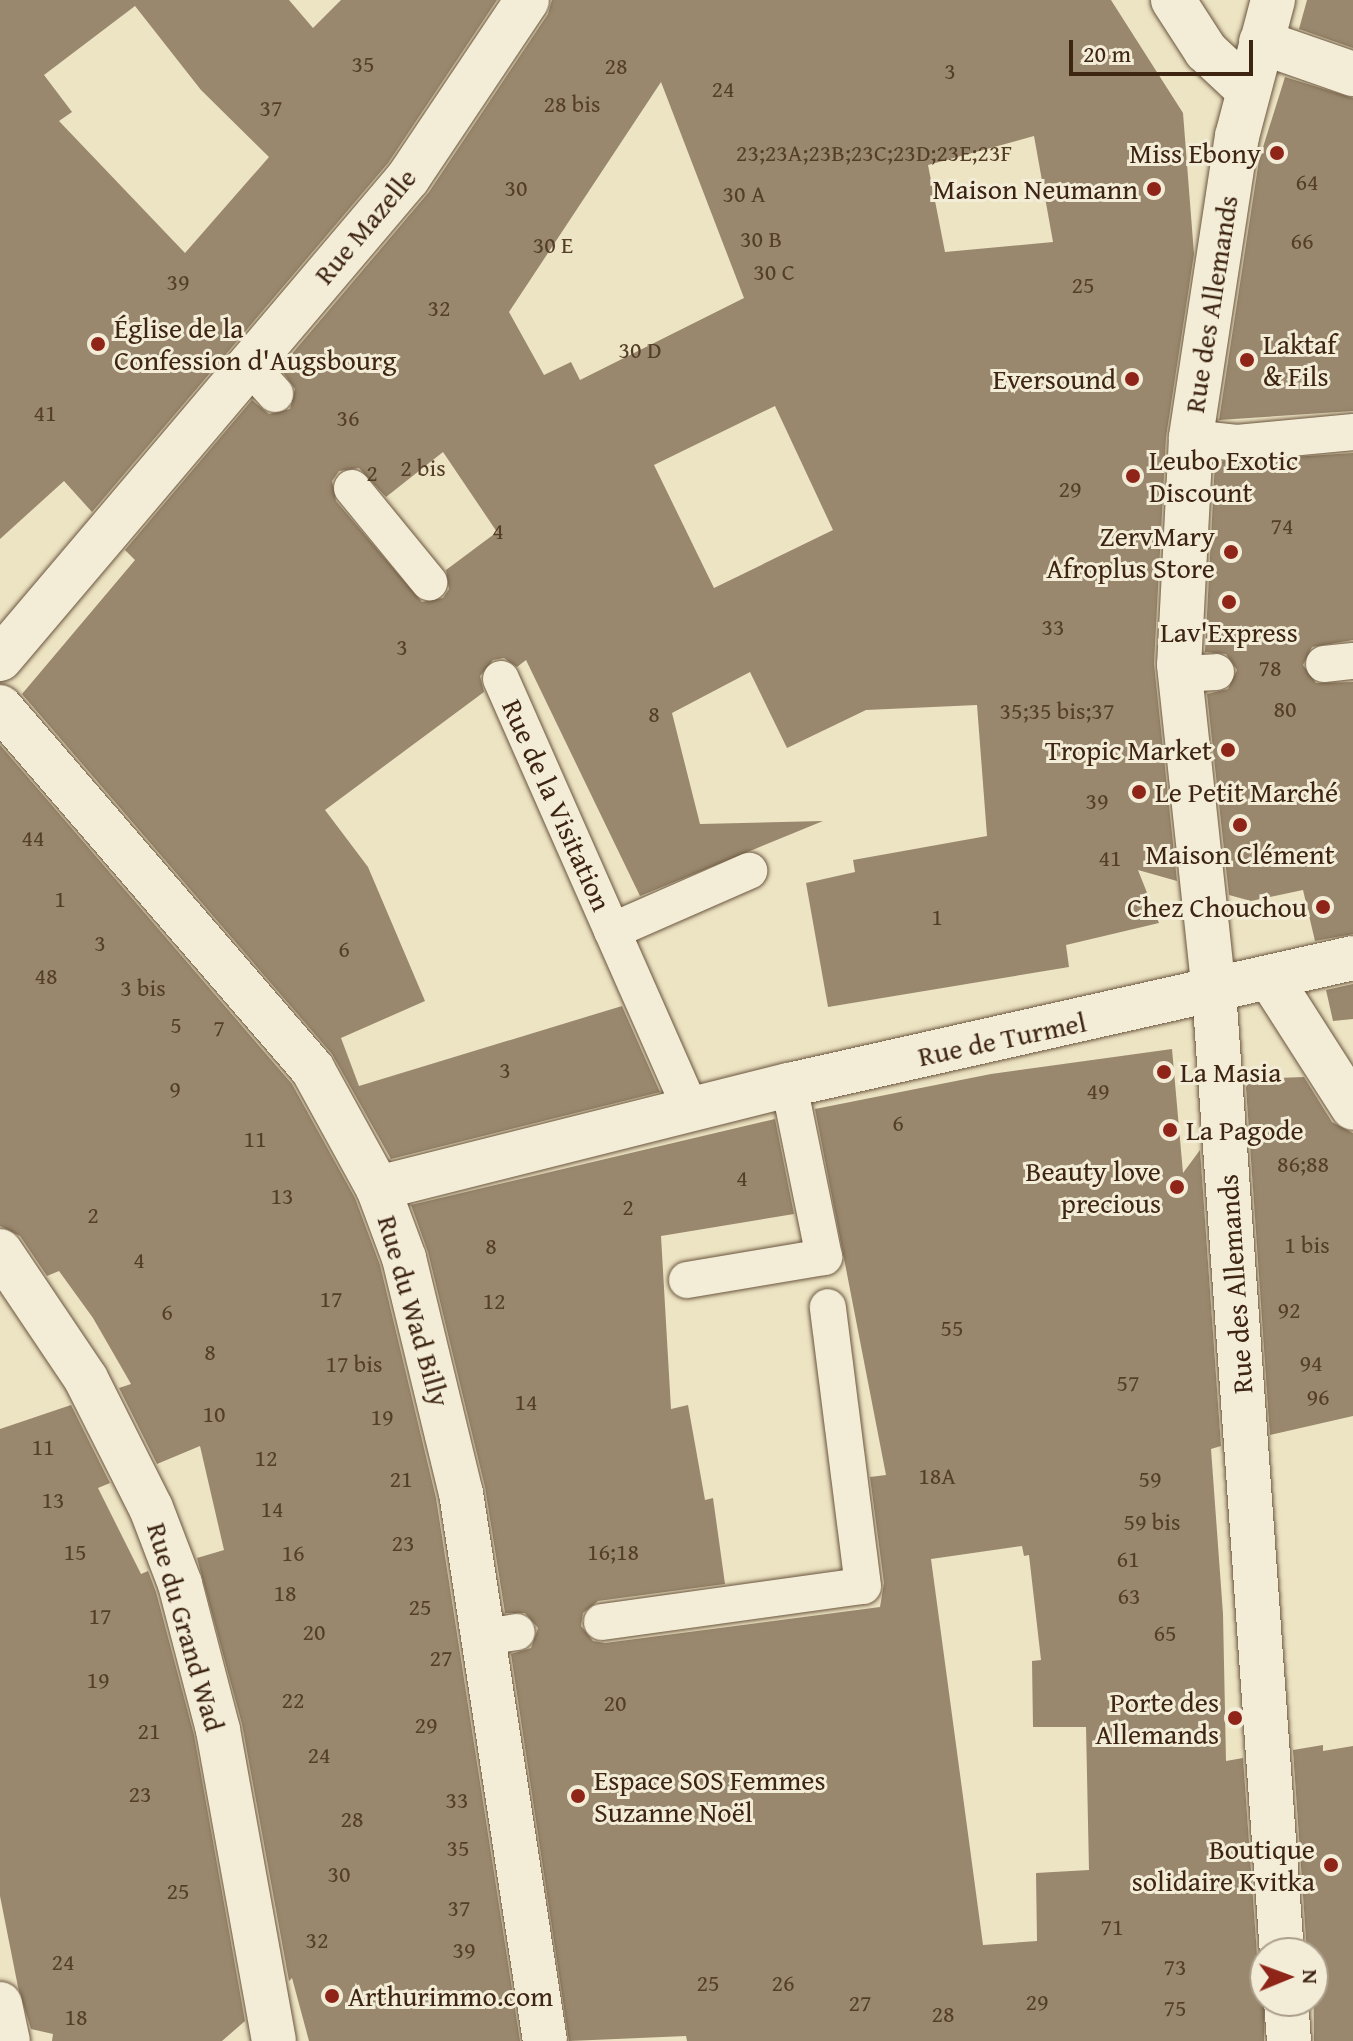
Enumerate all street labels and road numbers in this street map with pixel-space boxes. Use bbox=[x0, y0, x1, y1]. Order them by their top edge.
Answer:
street label: Rue Mazelle bbox=[307, 161, 423, 291]
street label: Rue des Allemands bbox=[1177, 193, 1245, 415]
street label: Rue de la Visitation bbox=[495, 694, 619, 916]
street label: Rue de Turmel bbox=[915, 1005, 1089, 1073]
street label: Rue des Allemands bbox=[1211, 1173, 1259, 1395]
street label: Rue du Wad Billy bbox=[371, 1212, 457, 1410]
street label: Rue du Grand Wad bbox=[140, 1519, 232, 1735]

